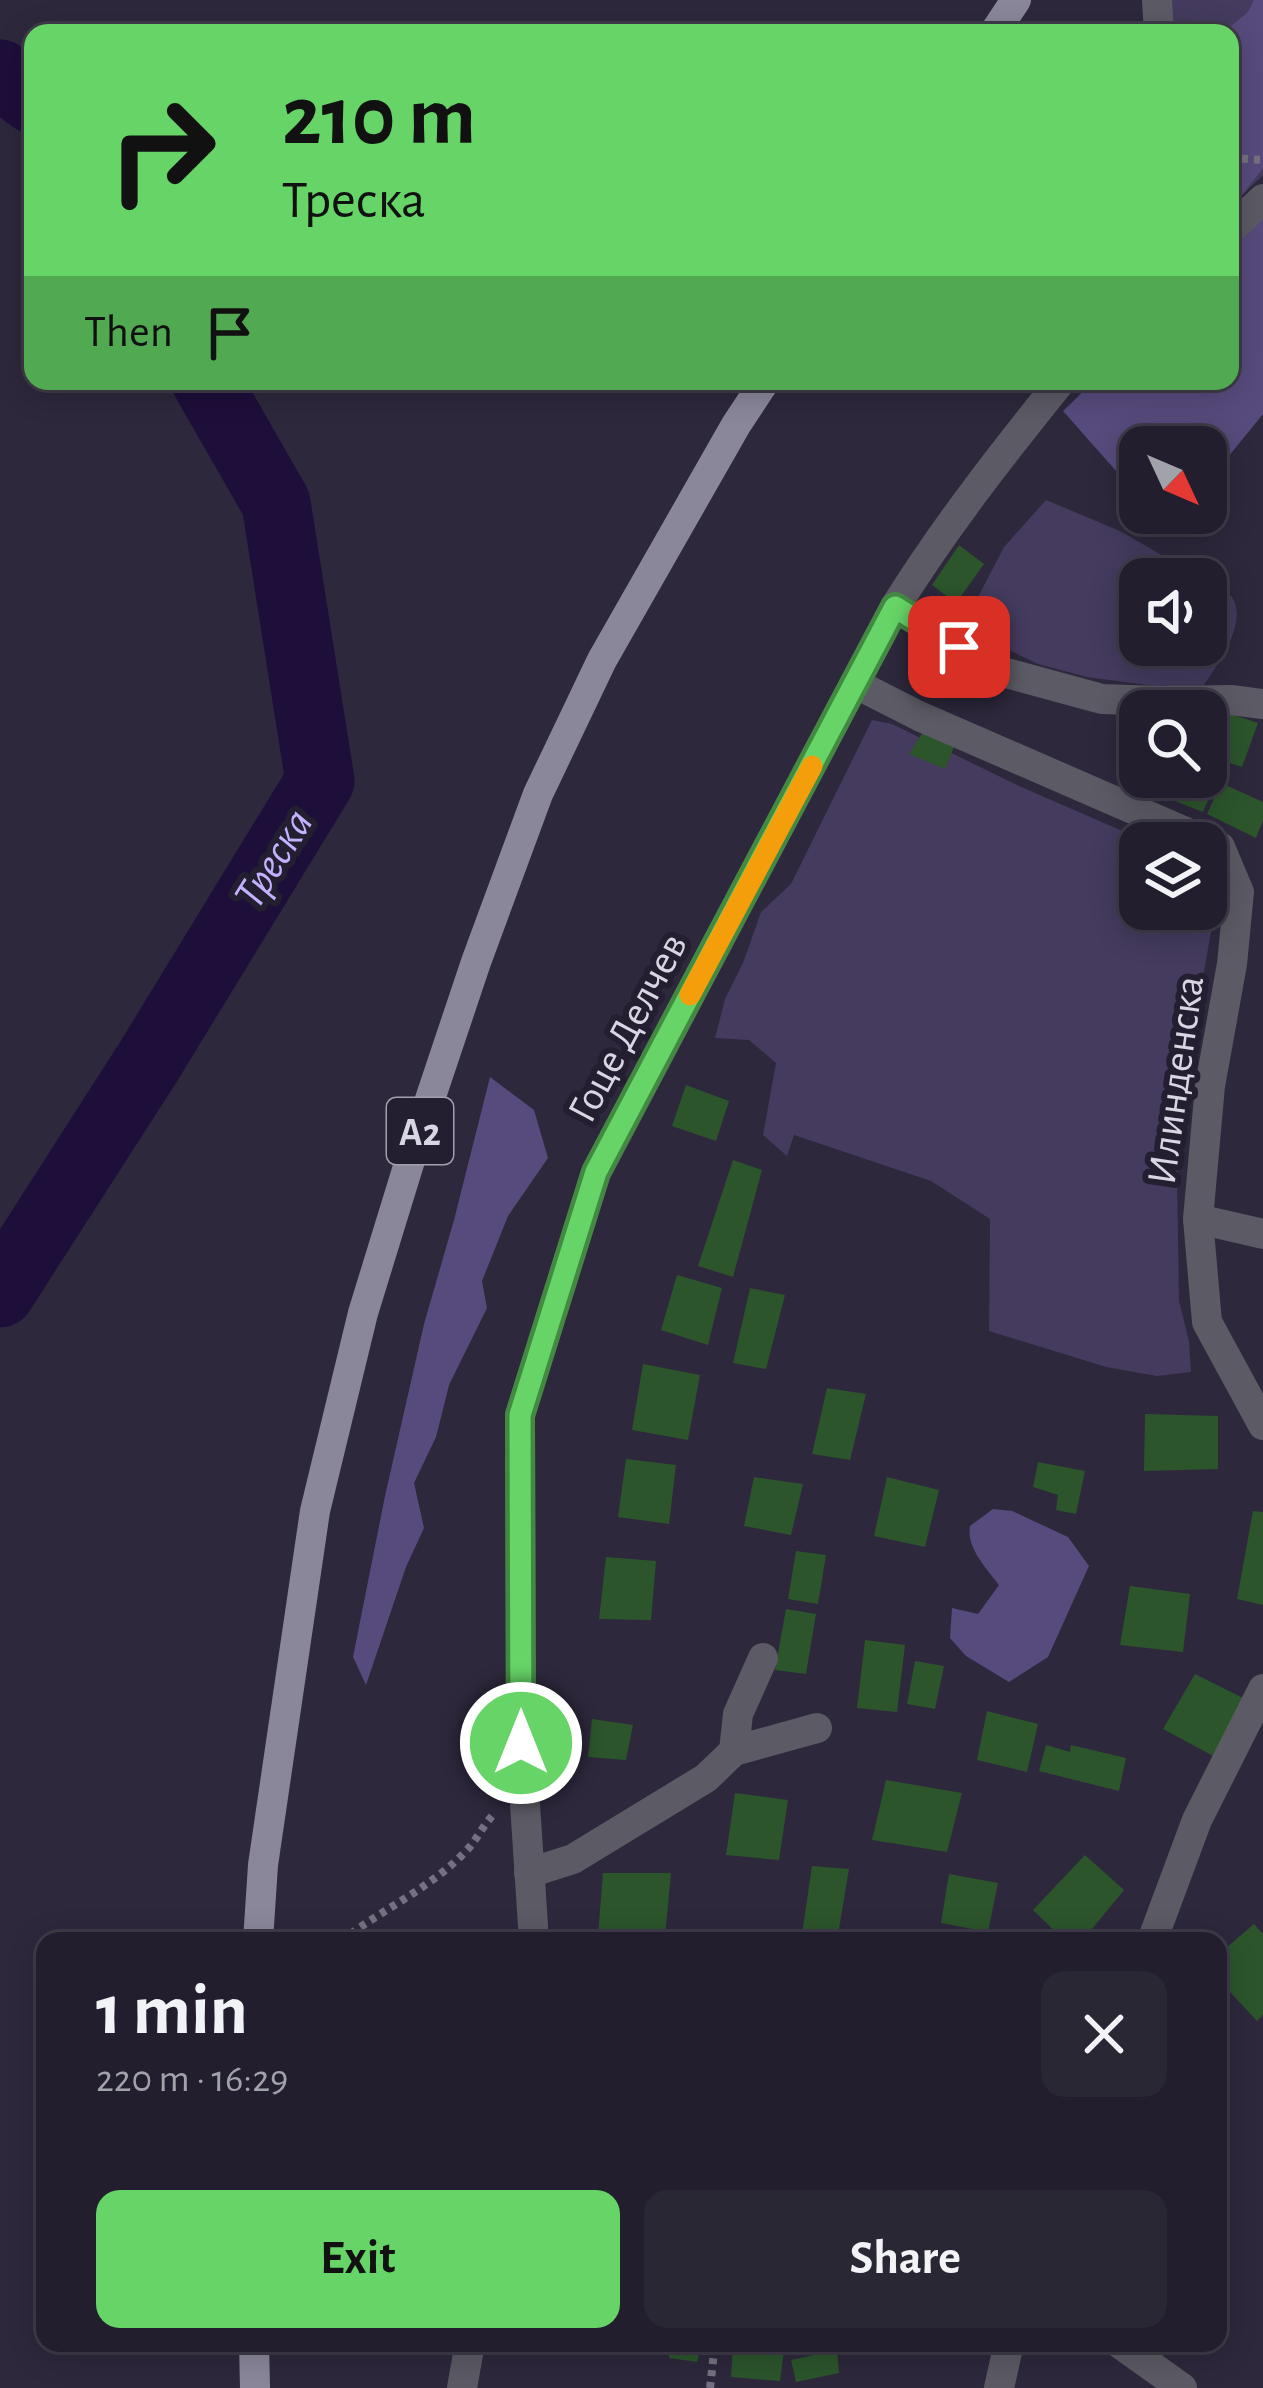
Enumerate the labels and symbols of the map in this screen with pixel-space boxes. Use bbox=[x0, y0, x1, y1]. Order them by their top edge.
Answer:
north arrow bbox=[1119, 426, 1227, 534]
pin bbox=[908, 596, 1010, 698]
water label: Треска bbox=[227, 802, 322, 917]
street label: Гоце Делчев bbox=[561, 927, 695, 1129]
street label: Илинденска bbox=[1141, 973, 1211, 1187]
road number: A2 bbox=[387, 1098, 453, 1164]
position arrow bbox=[458, 1680, 584, 1806]

